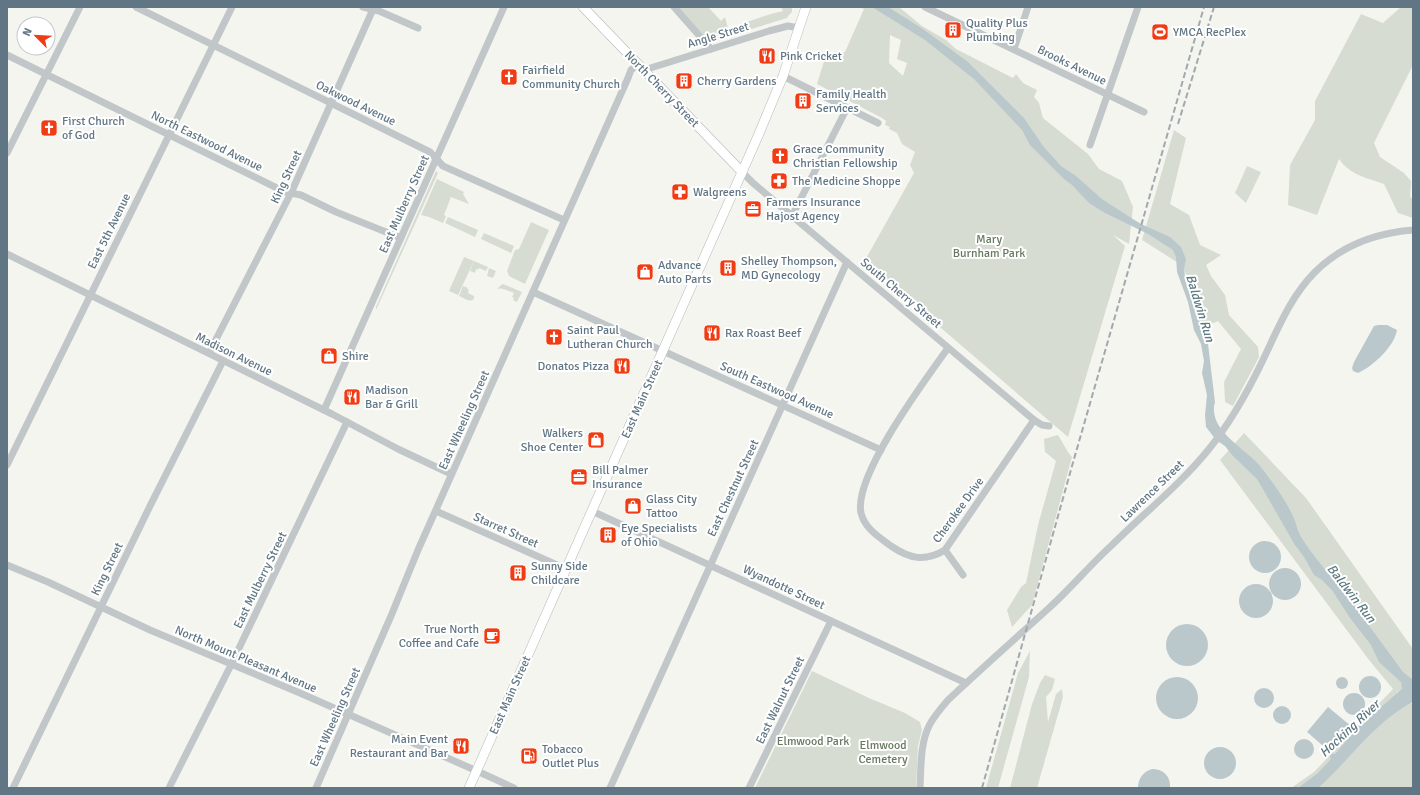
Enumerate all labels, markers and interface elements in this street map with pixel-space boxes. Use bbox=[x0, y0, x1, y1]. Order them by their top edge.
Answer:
north arrow bbox=[16, 16, 56, 56]
place label: Quality Plus Plumbing bbox=[966, 16, 1028, 45]
street label: Angle Street bbox=[686, 19, 751, 52]
building icon: Quality Plus Plumbing bbox=[943, 20, 963, 40]
sports icon: YMCA RecPlex bbox=[1150, 22, 1170, 42]
place label: YMCA RecPlex bbox=[1173, 25, 1247, 40]
text: N bbox=[20, 26, 35, 38]
street label: Brooks Avenue bbox=[1035, 42, 1109, 89]
restaurant icon: Pink Cricket bbox=[757, 46, 777, 66]
street label: North Cherry Street bbox=[621, 48, 702, 131]
place label: Pink Cricket bbox=[780, 49, 842, 64]
place label: Fairfield Community Church bbox=[522, 63, 620, 92]
church icon: Fairfield Community Church bbox=[499, 67, 519, 87]
building icon: Cherry Gardens bbox=[674, 71, 694, 91]
place label: Cherry Gardens bbox=[697, 74, 776, 89]
street label: Oakwood Avenue bbox=[313, 78, 398, 129]
place label: Family Health Services bbox=[816, 87, 887, 116]
building icon: Family Health Services bbox=[793, 91, 813, 111]
street label: North Eastwood Avenue bbox=[149, 108, 265, 175]
place label: First Church of God bbox=[62, 114, 125, 143]
church icon: First Church of God bbox=[39, 118, 59, 138]
place label: Grace Community Christian Fellowship bbox=[793, 142, 898, 171]
church icon: Grace Community Christian Fellowship bbox=[770, 146, 790, 166]
street label: King Street bbox=[268, 148, 305, 206]
street label: East Mulberry Street bbox=[376, 153, 433, 256]
pharmacy icon: The Medicine Shoppe bbox=[769, 171, 789, 191]
place label: The Medicine Shoppe bbox=[792, 174, 901, 189]
pharmacy icon: Walgreens bbox=[670, 182, 690, 202]
place label: Walgreens bbox=[693, 185, 747, 200]
street label: East 5th Avenue bbox=[85, 191, 134, 271]
place label: Farmers Insurance Hajost Agency bbox=[766, 195, 861, 224]
office icon: Farmers Insurance Hajost Agency bbox=[743, 199, 763, 219]
park label: Mary Burnham Park bbox=[953, 232, 1025, 261]
place label: Shelley Thompson, MD Gynecology bbox=[741, 254, 837, 283]
street label: South Cherry Street bbox=[857, 255, 944, 332]
place label: Advance Auto Parts bbox=[658, 258, 712, 287]
building icon: Shelley Thompson, MD Gynecology bbox=[718, 258, 738, 278]
shop icon: Advance Auto Parts bbox=[635, 262, 655, 282]
water label: Baldwin Run bbox=[1182, 273, 1218, 345]
place label: Saint Paul Lutheran Church bbox=[567, 323, 653, 352]
restaurant icon: Rax Roast Beef bbox=[702, 323, 722, 343]
place label: Rax Roast Beef bbox=[725, 326, 802, 341]
church icon: Saint Paul Lutheran Church bbox=[544, 327, 564, 347]
street label: Madison Avenue bbox=[193, 329, 275, 379]
shop icon: Shire bbox=[319, 346, 339, 366]
place label: Shire bbox=[342, 349, 369, 364]
restaurant icon: Donatos Pizza bbox=[612, 356, 632, 376]
street label: East Main Street bbox=[618, 358, 666, 441]
place label: Donatos Pizza bbox=[537, 359, 609, 374]
street label: South Eastwood Avenue bbox=[718, 359, 836, 422]
street label: East Wheeling Street bbox=[436, 368, 493, 472]
place label: Madison Bar & Grill bbox=[365, 383, 418, 412]
restaurant icon: Madison Bar & Grill bbox=[342, 387, 362, 407]
place label: Walkers Shoe Center bbox=[521, 426, 584, 455]
shop icon: Walkers Shoe Center bbox=[586, 430, 606, 450]
street label: East Chestnut Street bbox=[704, 437, 763, 539]
street label: Lawrence Street bbox=[1117, 457, 1187, 526]
place label: Bill Palmer Insurance bbox=[592, 463, 649, 492]
office icon: Bill Palmer Insurance bbox=[569, 467, 589, 487]
street label: Cherokee Drive bbox=[930, 475, 987, 546]
place label: Glass City Tattoo bbox=[646, 492, 697, 521]
shop icon: Glass City Tattoo bbox=[623, 496, 643, 516]
street label: Starret Street bbox=[471, 509, 541, 551]
place label: Eye Specialists of Ohio bbox=[621, 521, 697, 550]
building icon: Eye Specialists of Ohio bbox=[598, 525, 618, 545]
street label: East Mulberry Street bbox=[231, 529, 290, 631]
street label: King Street bbox=[88, 540, 127, 598]
place label: Sunny Side Childcare bbox=[531, 559, 588, 588]
water label: Baldwin Run bbox=[1323, 561, 1380, 627]
street label: Wyandotte Street bbox=[740, 562, 827, 613]
building icon: Sunny Side Childcare bbox=[508, 563, 528, 583]
place label: True North Coffee and Cafe bbox=[399, 622, 479, 651]
street label: North Mount Pleasant Avenue bbox=[173, 623, 319, 696]
cafe icon: True North Coffee and Cafe bbox=[482, 626, 502, 646]
street label: East Main Street bbox=[486, 654, 534, 737]
street label: East Walnut Street bbox=[753, 654, 808, 746]
street label: East Wheeling Street bbox=[307, 665, 364, 769]
water label: Hocking River bbox=[1316, 695, 1385, 761]
place label: Main Event Restaurant and Bar bbox=[350, 732, 449, 761]
park label: Elmwood Park bbox=[777, 734, 849, 749]
restaurant icon: Main Event Restaurant and Bar bbox=[451, 736, 471, 756]
park label: Elmwood Cemetery bbox=[858, 738, 908, 767]
place label: Tobacco Outlet Plus bbox=[542, 742, 599, 771]
fuel station icon: Tobacco Outlet Plus bbox=[519, 746, 539, 766]

